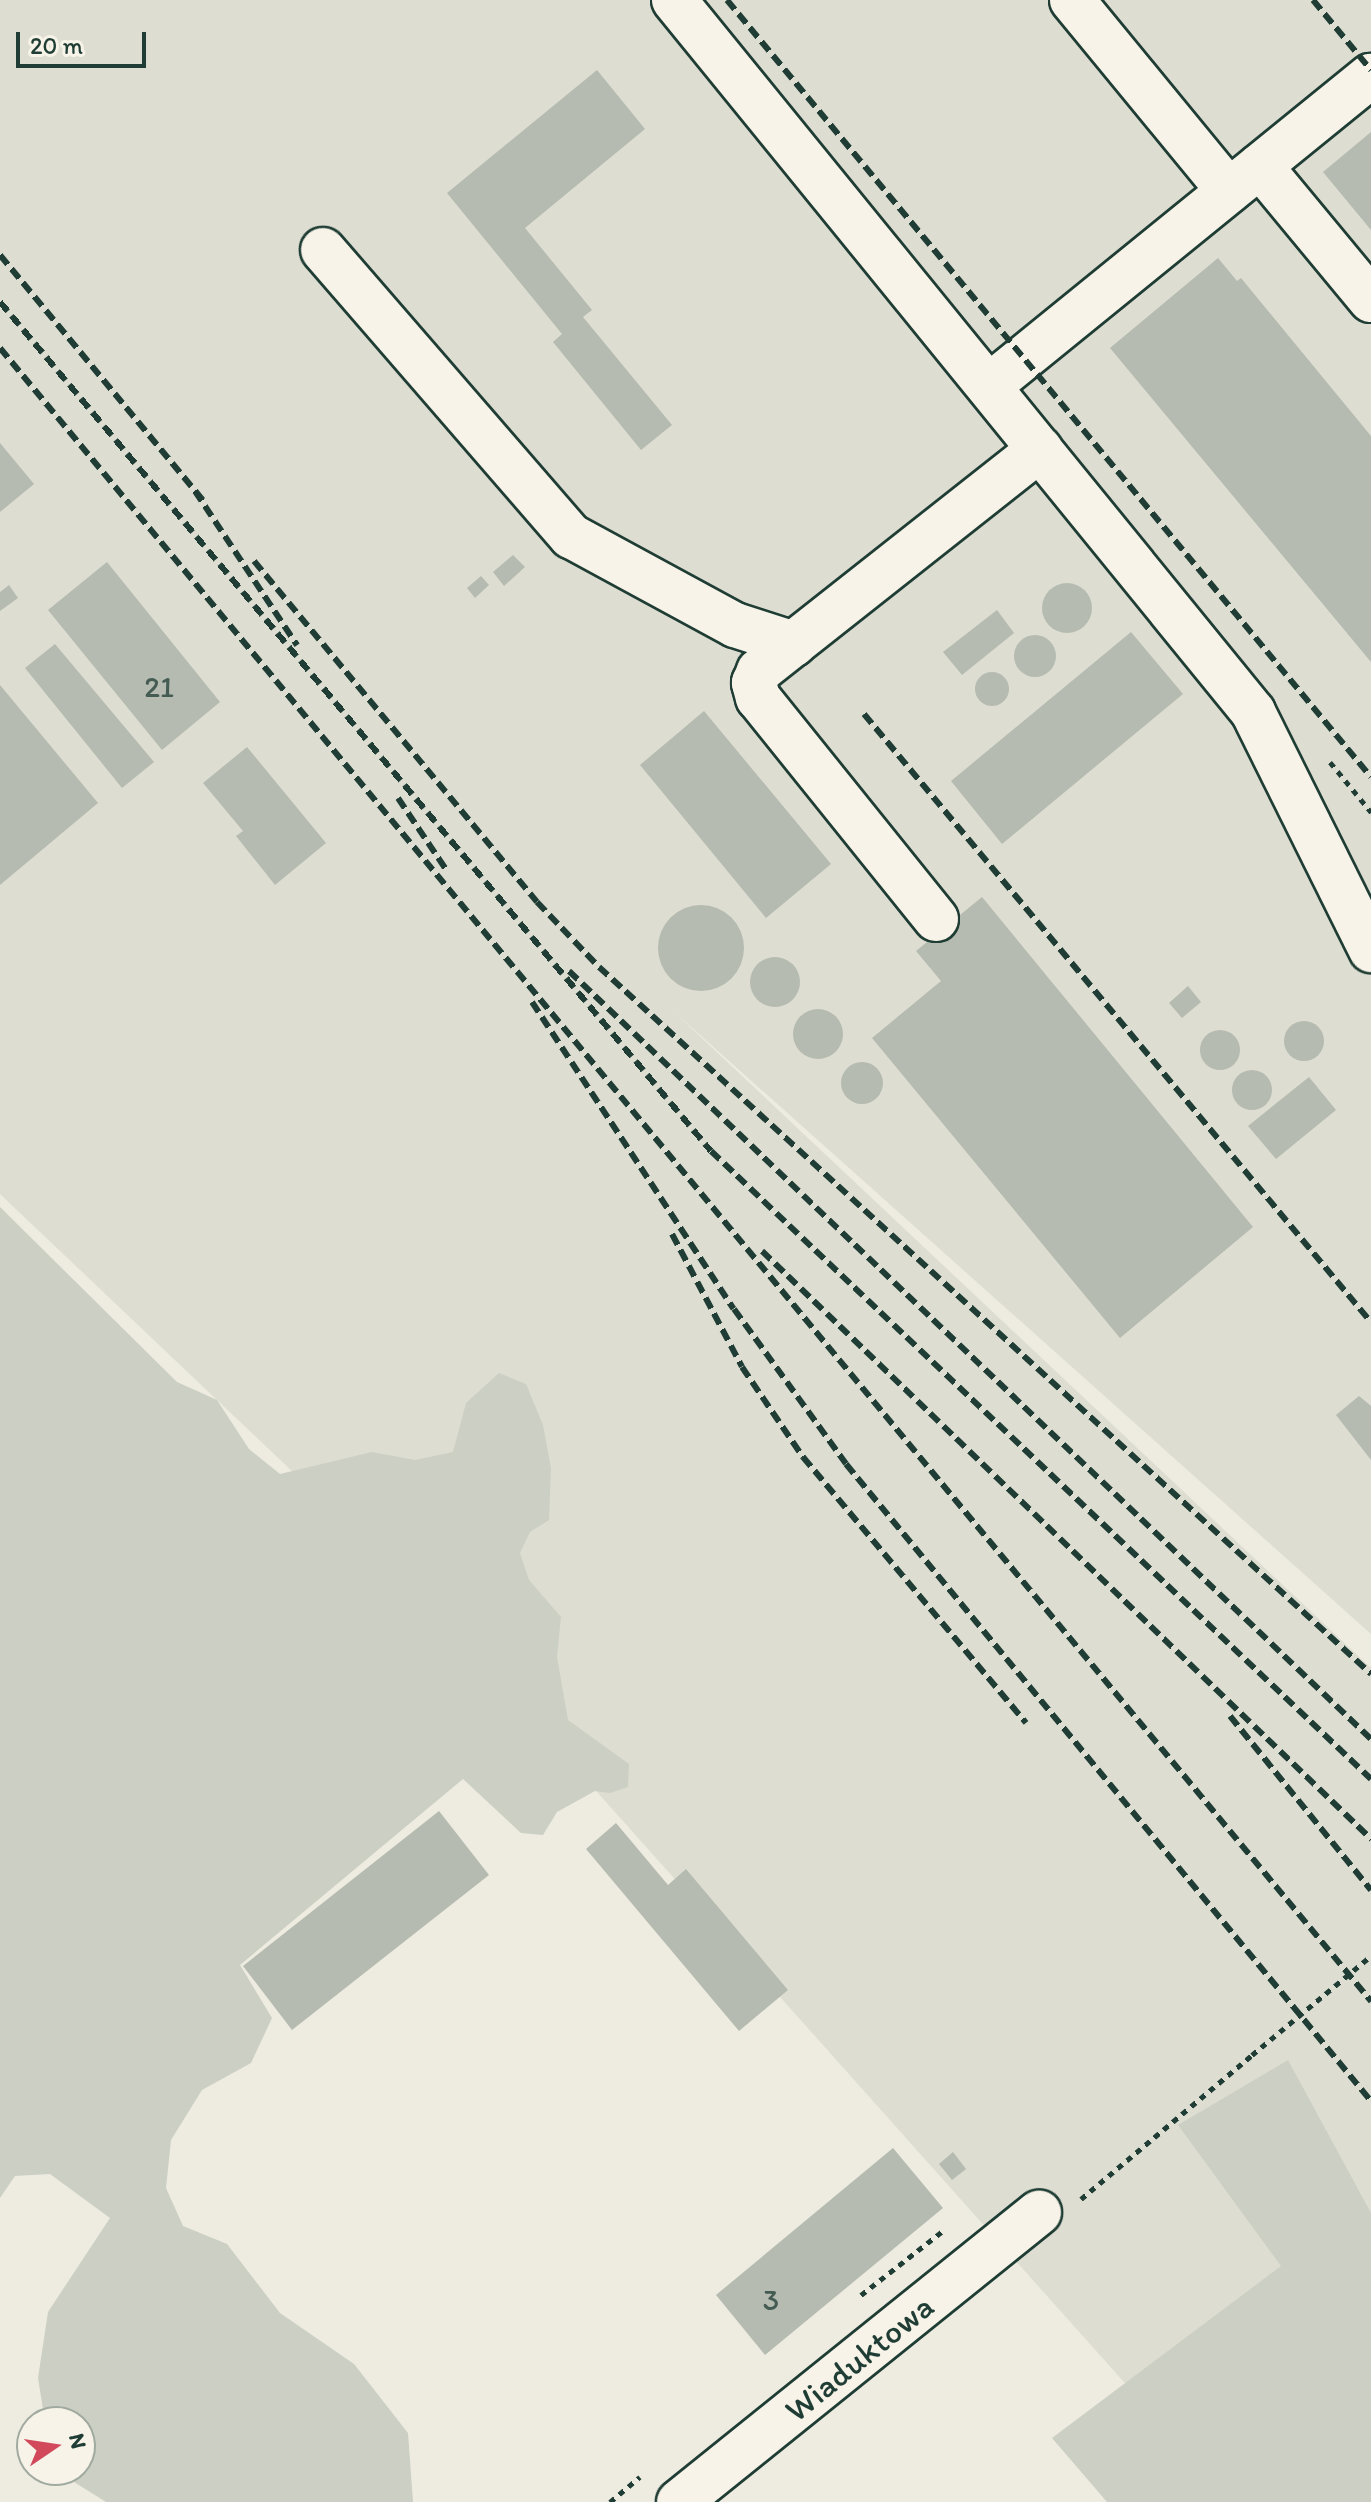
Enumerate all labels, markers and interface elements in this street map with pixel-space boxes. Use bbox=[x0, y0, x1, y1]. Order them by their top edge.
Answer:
scale bar bbox=[20, 16, 150, 66]
text: 20 m bbox=[30, 31, 83, 60]
house number: 21 bbox=[144, 669, 174, 705]
house number: 3 bbox=[763, 2282, 779, 2318]
street label: Wiaduktowa bbox=[776, 2286, 942, 2430]
north arrow bbox=[16, 2406, 96, 2486]
text: N bbox=[63, 2431, 93, 2451]

